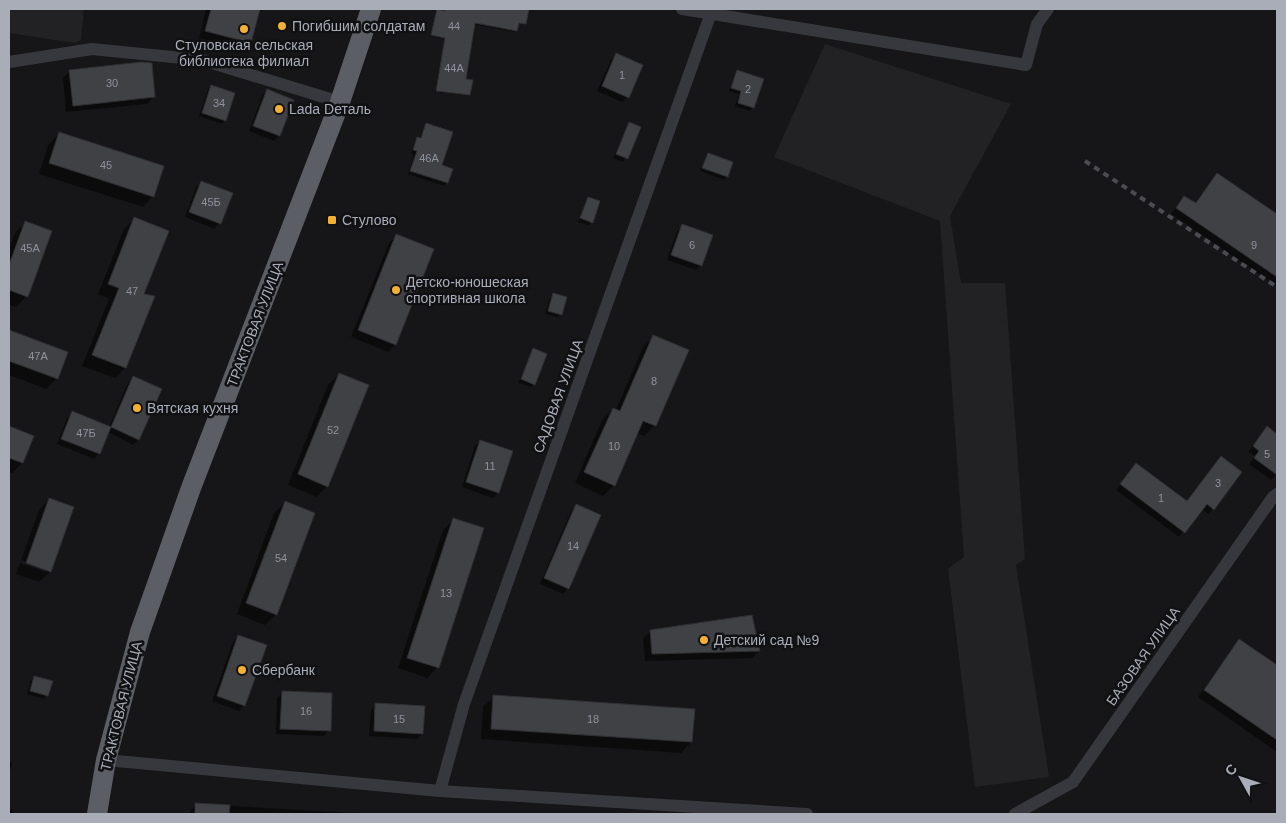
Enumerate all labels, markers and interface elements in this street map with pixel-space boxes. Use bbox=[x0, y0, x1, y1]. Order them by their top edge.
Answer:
place label: Погибшим солдатам bbox=[292, 18, 425, 34]
marker: Погибшим солдатам bbox=[276, 20, 288, 32]
house number: 44 bbox=[448, 20, 460, 32]
marker: Стуловская сельская библиотека филиал bbox=[238, 23, 250, 35]
place label: Стуловская сельская библиотека филиал bbox=[175, 37, 313, 69]
house number: 44А bbox=[444, 62, 464, 74]
house number: 1 bbox=[619, 69, 625, 81]
house number: 30 bbox=[106, 77, 118, 89]
house number: 2 bbox=[745, 83, 751, 95]
house number: 34 bbox=[213, 97, 225, 109]
place label: Lada Dеталь bbox=[289, 101, 371, 117]
marker: Lada Dеталь bbox=[273, 103, 285, 115]
house number: 46А bbox=[419, 152, 439, 164]
house number: 45 bbox=[100, 159, 112, 171]
house number: 45Б bbox=[201, 196, 221, 208]
place label: Стулово bbox=[342, 212, 397, 228]
marker: Стулово bbox=[326, 214, 338, 226]
house number: 6 bbox=[689, 239, 695, 251]
house number: 9 bbox=[1251, 239, 1257, 251]
house number: 45А bbox=[20, 242, 40, 254]
street label: ТРАКТОВАЯ УЛИЦА bbox=[224, 259, 287, 389]
place label: Детско-юношеская спортивная школа bbox=[406, 274, 529, 306]
marker: Детско-юношеская спортивная школа bbox=[390, 284, 402, 296]
house number: 47 bbox=[126, 285, 138, 297]
street label: САДОВАЯ УЛИЦА bbox=[530, 336, 586, 455]
house number: 47А bbox=[28, 350, 48, 362]
house number: 8 bbox=[651, 375, 657, 387]
place label: Вятская кухня bbox=[147, 400, 238, 416]
marker: Вятская кухня bbox=[131, 402, 143, 414]
house number: 52 bbox=[327, 424, 339, 436]
house number: 47Б bbox=[76, 427, 96, 439]
house number: 10 bbox=[608, 440, 620, 452]
house number: 5 bbox=[1264, 448, 1270, 460]
house number: 11 bbox=[484, 460, 496, 472]
house number: 3 bbox=[1215, 477, 1221, 489]
house number: 1 bbox=[1158, 492, 1164, 504]
house number: 14 bbox=[567, 540, 579, 552]
house number: 54 bbox=[275, 552, 287, 564]
house number: 13 bbox=[440, 587, 452, 599]
street label: БАЗОВАЯ УЛИЦА bbox=[1103, 603, 1183, 708]
place label: Детский сад №9 bbox=[714, 632, 820, 648]
marker: Детский сад №9 bbox=[698, 634, 710, 646]
street label: ТРАКТОВАЯ УЛИЦА bbox=[97, 639, 145, 772]
place label: Сбербанк bbox=[252, 662, 316, 678]
marker: Сбербанк bbox=[236, 664, 248, 676]
house number: 16 bbox=[300, 705, 312, 717]
house number: 15 bbox=[393, 713, 405, 725]
house number: 18 bbox=[587, 713, 599, 725]
north arrow bbox=[1216, 753, 1266, 803]
text: С bbox=[1222, 761, 1240, 779]

